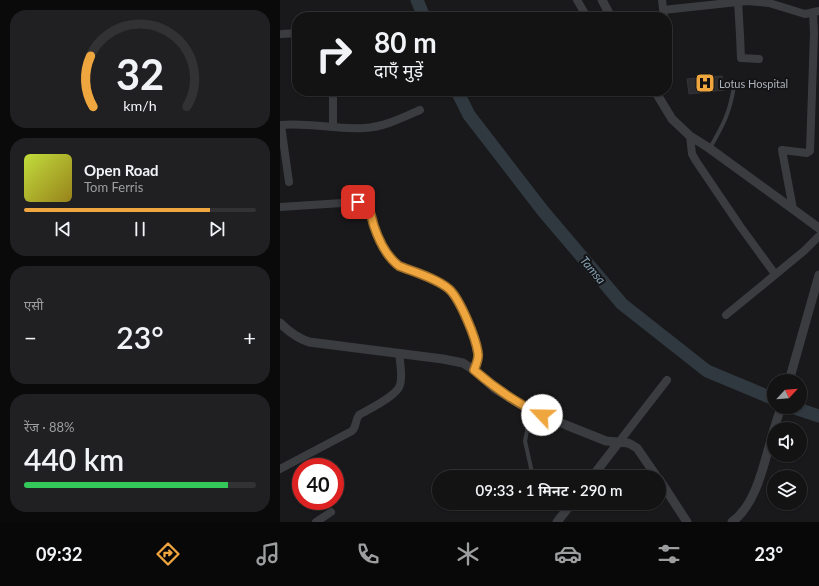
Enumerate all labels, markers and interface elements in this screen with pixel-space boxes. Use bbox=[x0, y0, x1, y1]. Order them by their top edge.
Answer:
text: 80 m bbox=[374, 25, 437, 59]
icon: right bbox=[308, 28, 360, 80]
text: 32 bbox=[116, 49, 164, 99]
text: दाएँ मुड़ें bbox=[374, 59, 423, 81]
hospital icon: Lotus Hospital bbox=[694, 72, 716, 94]
place label: Lotus Hospital bbox=[719, 77, 788, 90]
text: km/h bbox=[123, 97, 157, 114]
text: Open Road bbox=[84, 161, 159, 179]
text: Tom Ferris bbox=[84, 179, 143, 195]
pin bbox=[341, 185, 375, 219]
icon: arrive bbox=[347, 191, 369, 213]
icon: previous bbox=[52, 218, 74, 240]
icon: pause bbox=[129, 218, 151, 240]
icon: next bbox=[206, 218, 228, 240]
water label: Tamsa bbox=[577, 253, 609, 287]
text: एसी bbox=[24, 297, 43, 313]
text: 23° bbox=[116, 319, 164, 355]
text: − bbox=[24, 324, 37, 351]
text: + bbox=[243, 324, 256, 351]
north arrow bbox=[767, 374, 807, 414]
map controls bbox=[767, 374, 807, 510]
position arrow bbox=[521, 394, 563, 436]
text: रेंज · 88% bbox=[24, 419, 75, 435]
button: sound bbox=[767, 422, 807, 462]
text: 440 km bbox=[24, 441, 124, 477]
speed limit sign: 40 bbox=[292, 458, 344, 510]
button: layers bbox=[767, 470, 807, 510]
text: 09:33 · 1 मिनट · 290 m bbox=[476, 481, 622, 499]
icon: directions bbox=[154, 540, 182, 568]
icon: music bbox=[254, 540, 282, 568]
icon: phone bbox=[354, 540, 382, 568]
icon: climate bbox=[454, 540, 482, 568]
icon: car bbox=[554, 540, 582, 568]
icon: filters bbox=[655, 540, 683, 568]
text: 09:32 bbox=[36, 543, 82, 565]
text: 23° bbox=[755, 543, 783, 565]

